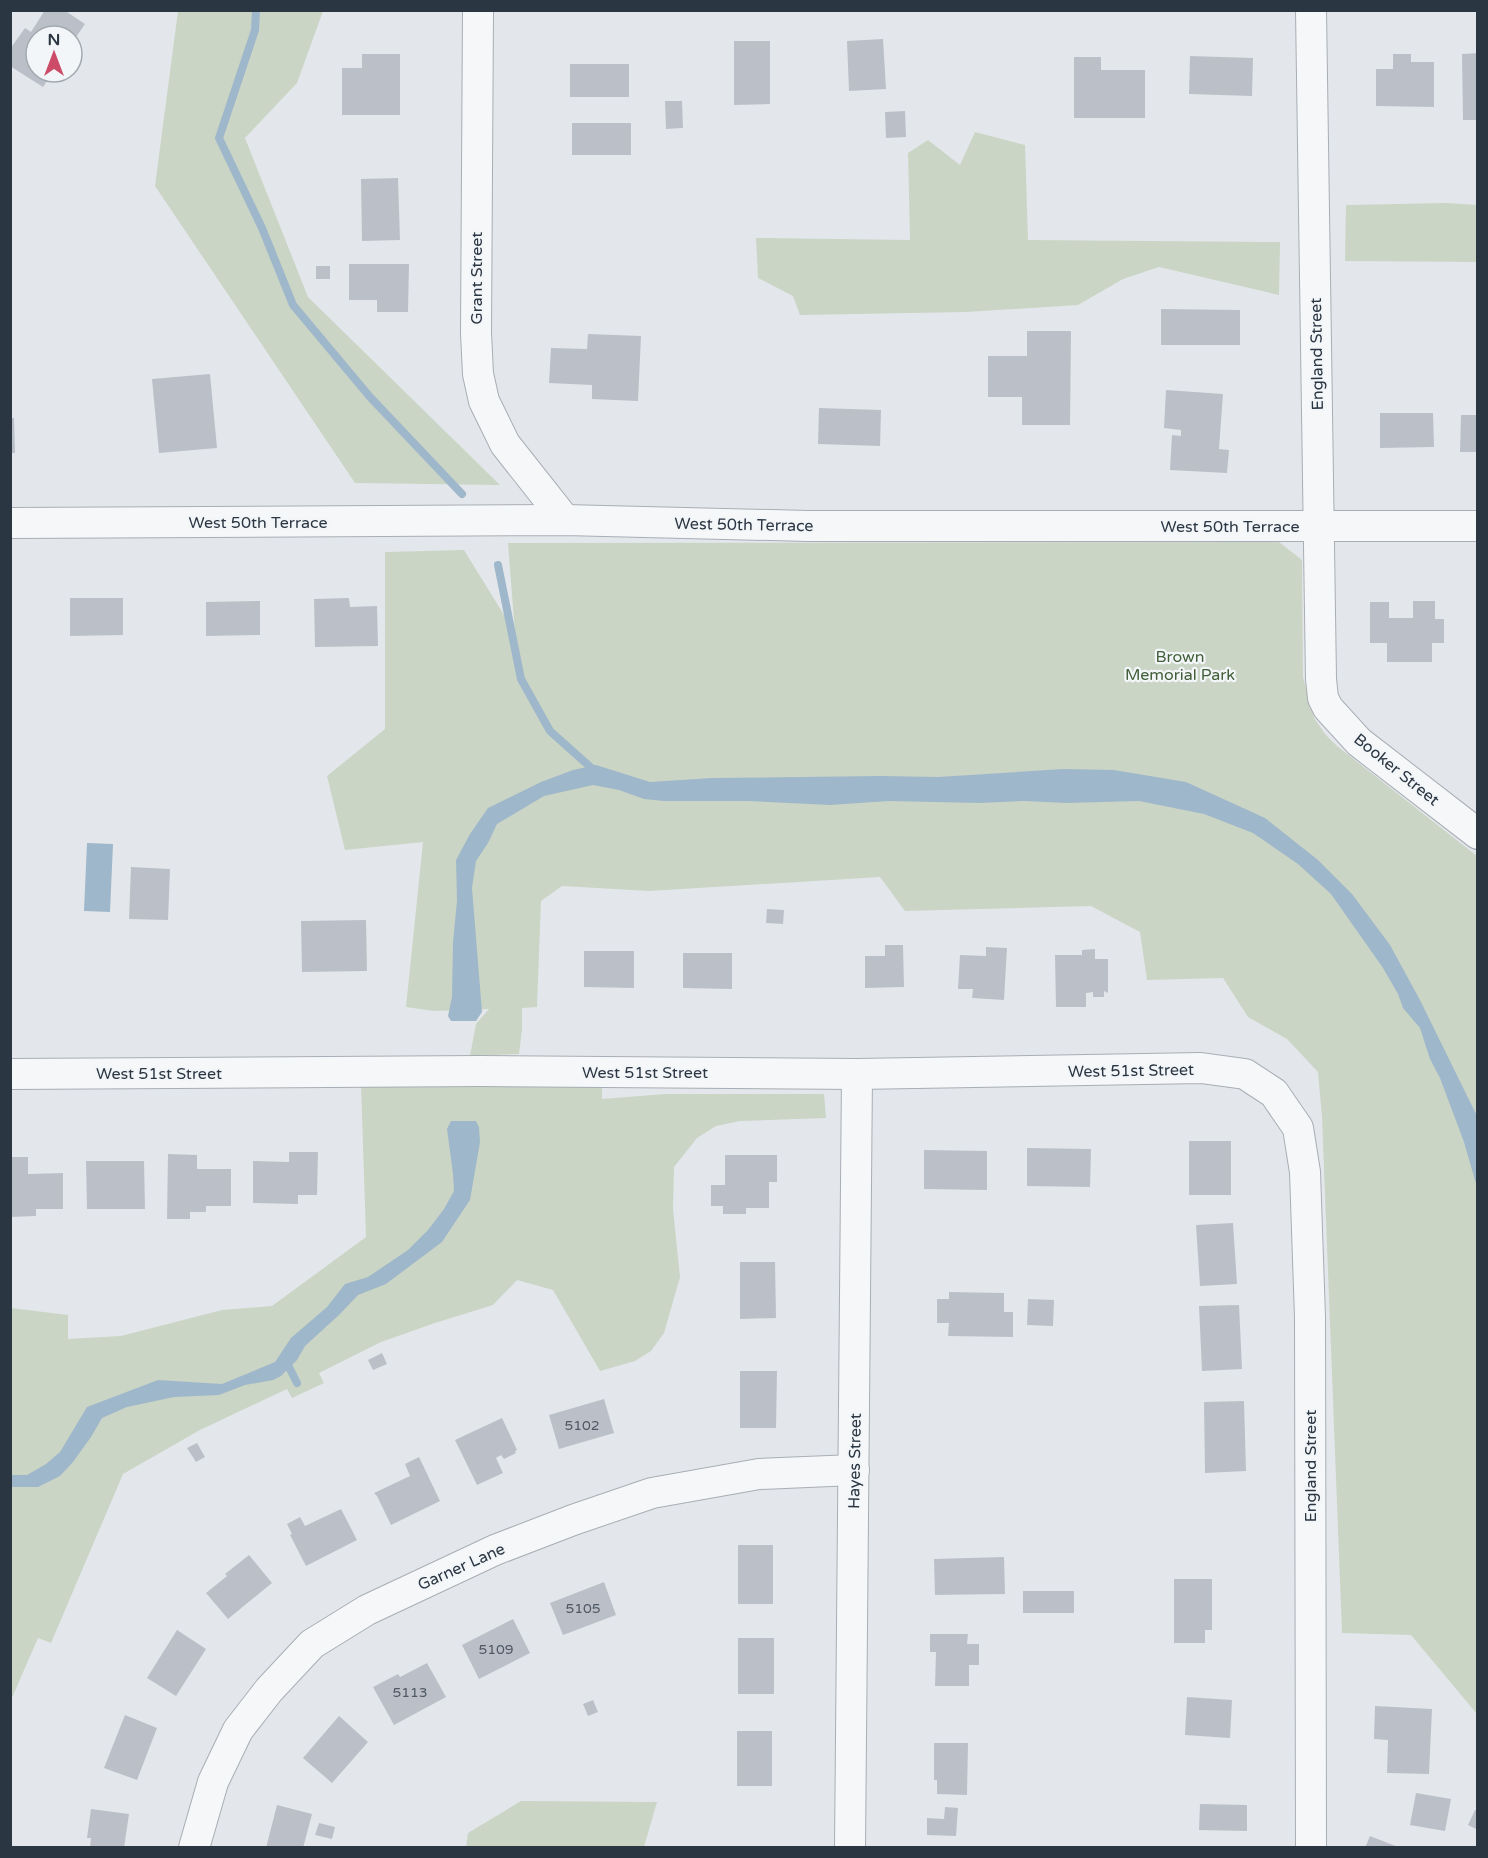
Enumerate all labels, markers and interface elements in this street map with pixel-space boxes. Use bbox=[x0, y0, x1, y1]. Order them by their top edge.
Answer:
north arrow bbox=[24, 24, 84, 84]
text: N bbox=[48, 30, 60, 50]
street label: Grant Street bbox=[467, 232, 487, 324]
street label: England Street bbox=[1306, 297, 1328, 410]
street label: West 50th Terrace bbox=[188, 513, 328, 533]
street label: West 50th Terrace bbox=[674, 514, 814, 536]
street label: West 50th Terrace bbox=[1160, 517, 1300, 537]
park label: Brown Memorial Park bbox=[1125, 647, 1235, 685]
street label: Booker Street bbox=[1350, 729, 1443, 810]
street label: West 51st Street bbox=[1068, 1060, 1194, 1082]
street label: West 51st Street bbox=[582, 1063, 708, 1083]
street label: West 51st Street bbox=[96, 1064, 222, 1084]
street label: England Street bbox=[1301, 1410, 1321, 1522]
street label: Hayes Street bbox=[844, 1413, 866, 1509]
house number: 5102 bbox=[564, 1417, 600, 1434]
street label: Garner Lane bbox=[415, 1539, 508, 1595]
house number: 5105 bbox=[565, 1600, 601, 1617]
house number: 5109 bbox=[478, 1641, 514, 1658]
house number: 5113 bbox=[392, 1684, 428, 1701]

